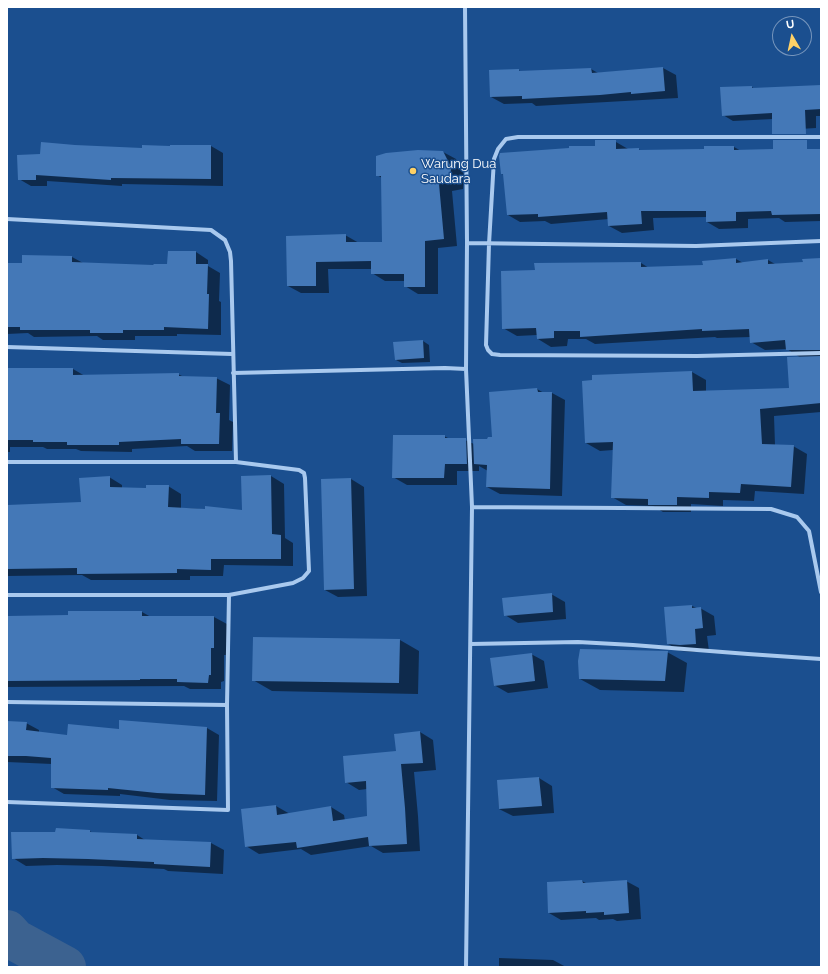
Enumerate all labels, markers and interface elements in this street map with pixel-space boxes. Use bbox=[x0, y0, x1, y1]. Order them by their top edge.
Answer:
north arrow bbox=[772, 16, 812, 56]
text: U bbox=[785, 18, 795, 32]
place label: Warung Dua Saudara bbox=[421, 156, 496, 187]
marker: Warung Dua Saudara bbox=[408, 166, 418, 176]

